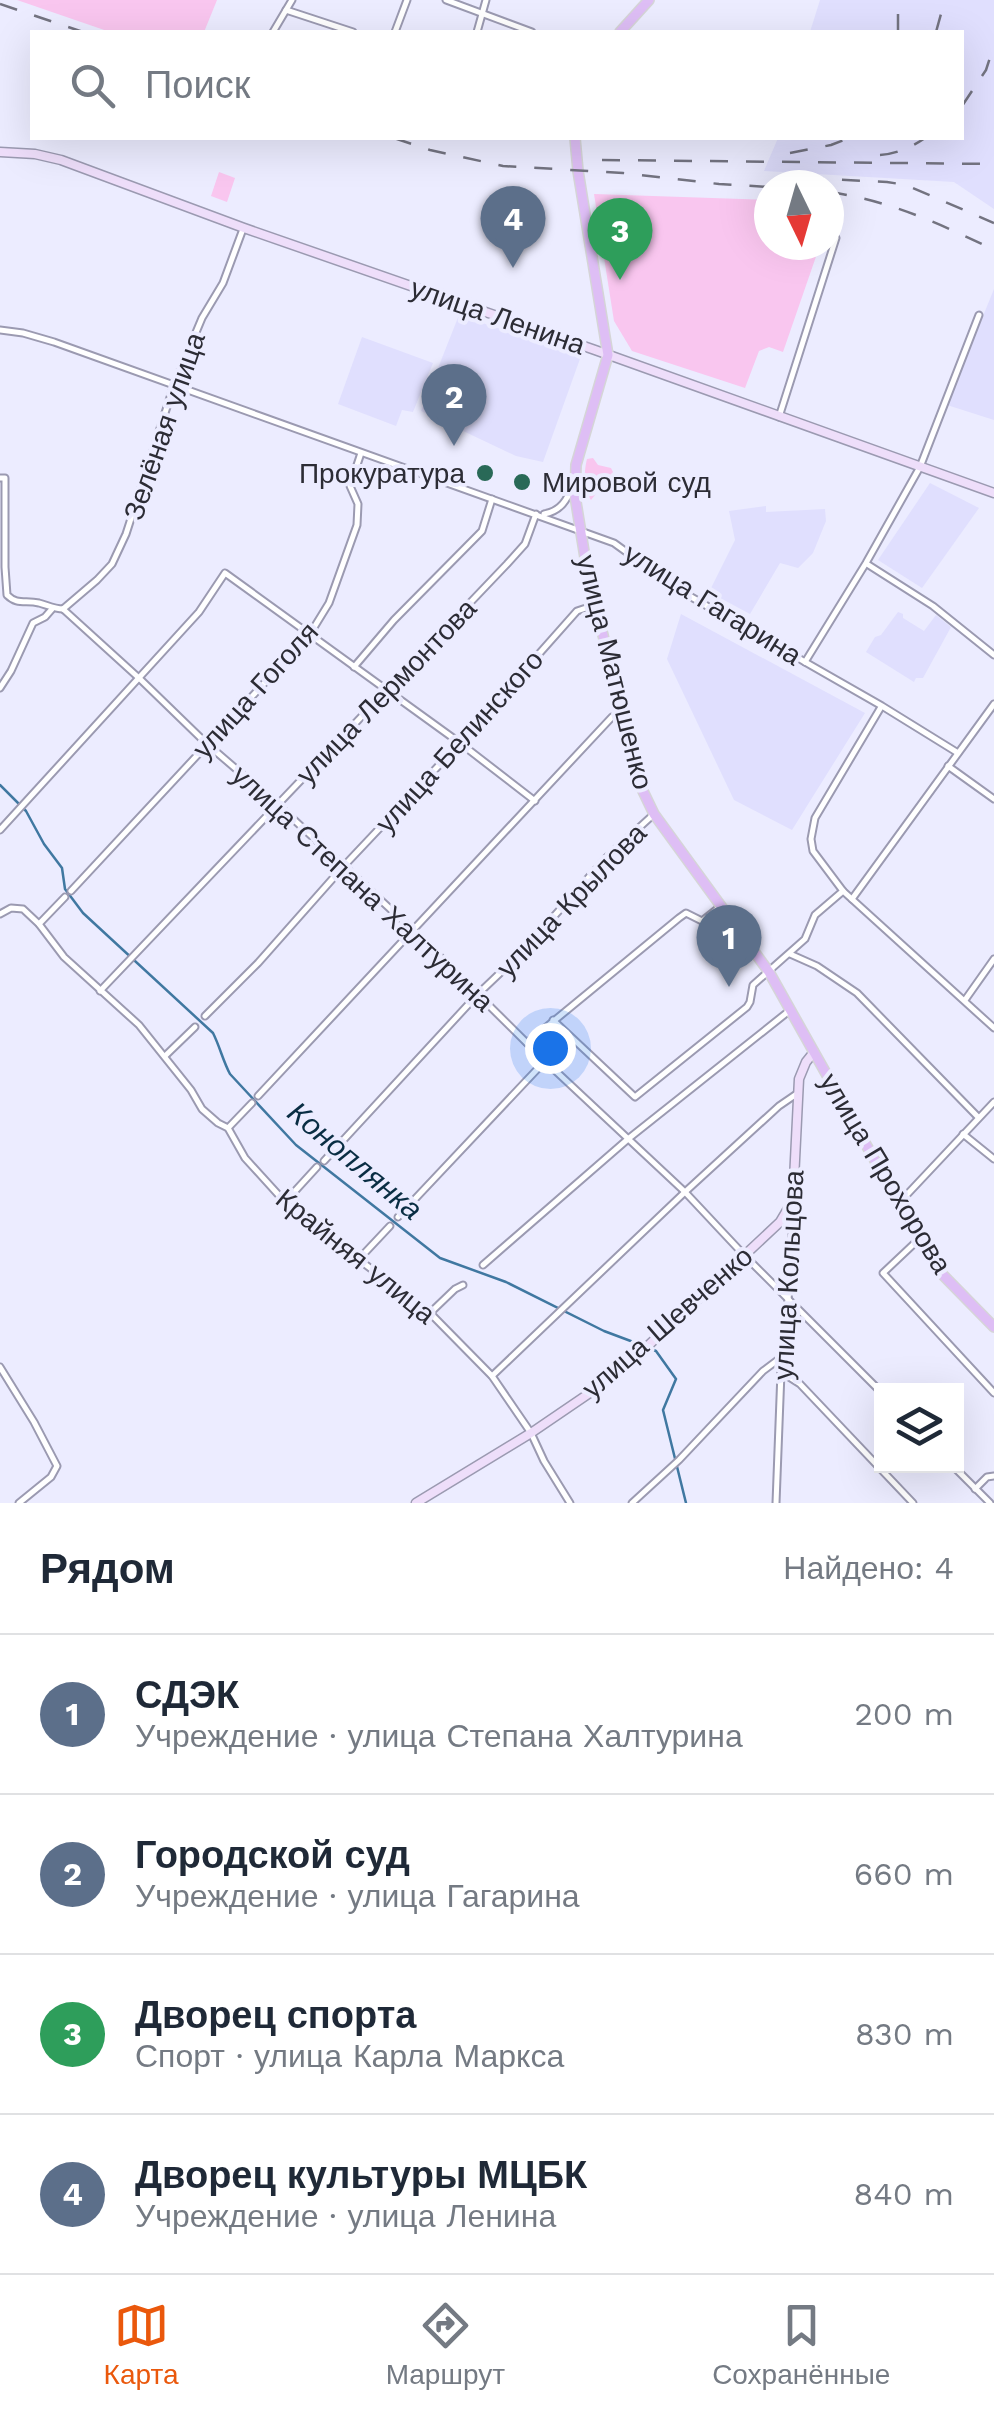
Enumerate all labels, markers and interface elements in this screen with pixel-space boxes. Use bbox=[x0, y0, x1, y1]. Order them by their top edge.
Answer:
search box bbox=[30, 30, 964, 140]
icon: search bbox=[65, 58, 120, 113]
text: Поиск bbox=[145, 63, 250, 107]
north arrow bbox=[754, 170, 844, 260]
pin: 4 bbox=[480, 186, 546, 268]
pin: 3 bbox=[588, 198, 652, 280]
street label: улица Ленина bbox=[406, 271, 590, 362]
street label: Зелёная улица bbox=[117, 328, 212, 524]
pin: 2 bbox=[422, 364, 486, 446]
place label: Прокуратура bbox=[299, 457, 465, 490]
marker: Прокуратура bbox=[474, 462, 496, 484]
place label: Мировой суд bbox=[542, 466, 711, 499]
marker: Мировой суд bbox=[511, 471, 533, 493]
street label: улица Гагарина bbox=[618, 537, 808, 672]
street label: улица Матюшенко bbox=[569, 551, 660, 793]
street label: улица Лермонтова bbox=[290, 592, 483, 791]
street label: улица Гоголя bbox=[186, 616, 325, 765]
street label: улица Белинского bbox=[369, 643, 550, 839]
street label: улица Степана Халтурина bbox=[225, 758, 501, 1019]
street label: улица Крылова bbox=[490, 816, 653, 984]
pin: 1 bbox=[696, 904, 762, 987]
your location bbox=[525, 1023, 576, 1074]
street label: улица Прохорова bbox=[813, 1067, 959, 1280]
water label: Коноплянка bbox=[281, 1094, 430, 1227]
street label: улица Кольцова bbox=[767, 1169, 810, 1381]
street label: Крайняя улица bbox=[269, 1182, 442, 1331]
street label: улица Шевченко bbox=[575, 1239, 759, 1405]
map controls bbox=[874, 1383, 964, 1473]
button: layers bbox=[874, 1383, 964, 1473]
text: Рядом bbox=[40, 1544, 175, 1593]
text: Найдено: 4 bbox=[783, 1549, 954, 1587]
text: СДЭК bbox=[135, 1673, 239, 1717]
text: 1 bbox=[66, 1695, 79, 1733]
text: 200 m bbox=[854, 1695, 954, 1733]
text: Учреждение · улица Степана Халтурина bbox=[135, 1717, 743, 1755]
text: Городской суд bbox=[135, 1833, 410, 1877]
text: 2 bbox=[63, 1855, 82, 1893]
text: 660 m bbox=[854, 1855, 954, 1893]
text: Учреждение · улица Гагарина bbox=[135, 1877, 580, 1915]
text: Дворец спорта bbox=[135, 1993, 416, 2037]
text: 3 bbox=[63, 2015, 82, 2053]
text: 830 m bbox=[855, 2015, 954, 2053]
text: Спорт · улица Карла Маркса bbox=[135, 2037, 564, 2075]
text: Дворец культуры МЦБК bbox=[135, 2153, 587, 2197]
text: 4 bbox=[62, 2175, 83, 2213]
text: 840 m bbox=[853, 2175, 954, 2213]
text: Учреждение · улица Ленина bbox=[135, 2197, 556, 2235]
tab: Карта bbox=[104, 2298, 179, 2391]
tab: Маршрут bbox=[386, 2298, 505, 2391]
tab: Сохранённые bbox=[712, 2298, 890, 2391]

